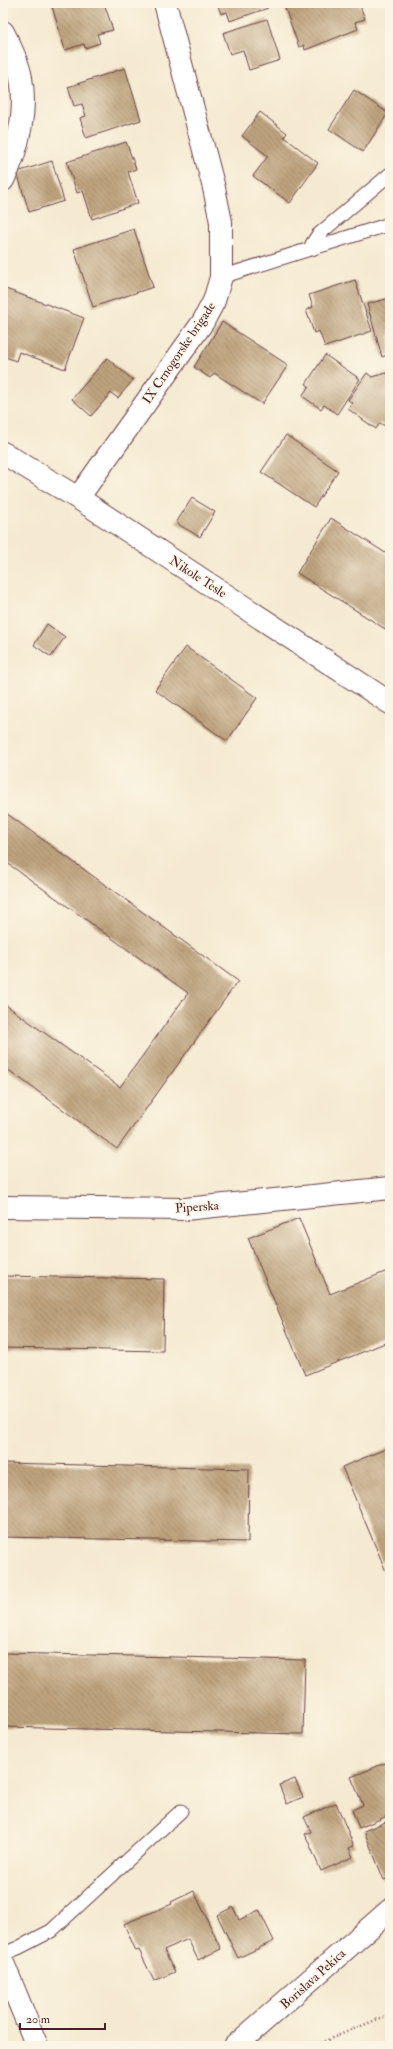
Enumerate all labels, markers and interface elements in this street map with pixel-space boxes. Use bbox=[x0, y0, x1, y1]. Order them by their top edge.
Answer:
street label: IX Crnogorske brigade bbox=[139, 298, 219, 407]
street label: Nikole Tesle bbox=[166, 553, 230, 602]
street label: Piperska bbox=[175, 1197, 220, 1218]
street label: Borislava Pekica bbox=[277, 1945, 349, 2013]
scale bar bbox=[20, 2005, 105, 2031]
text: 20 m bbox=[26, 2012, 51, 2027]

